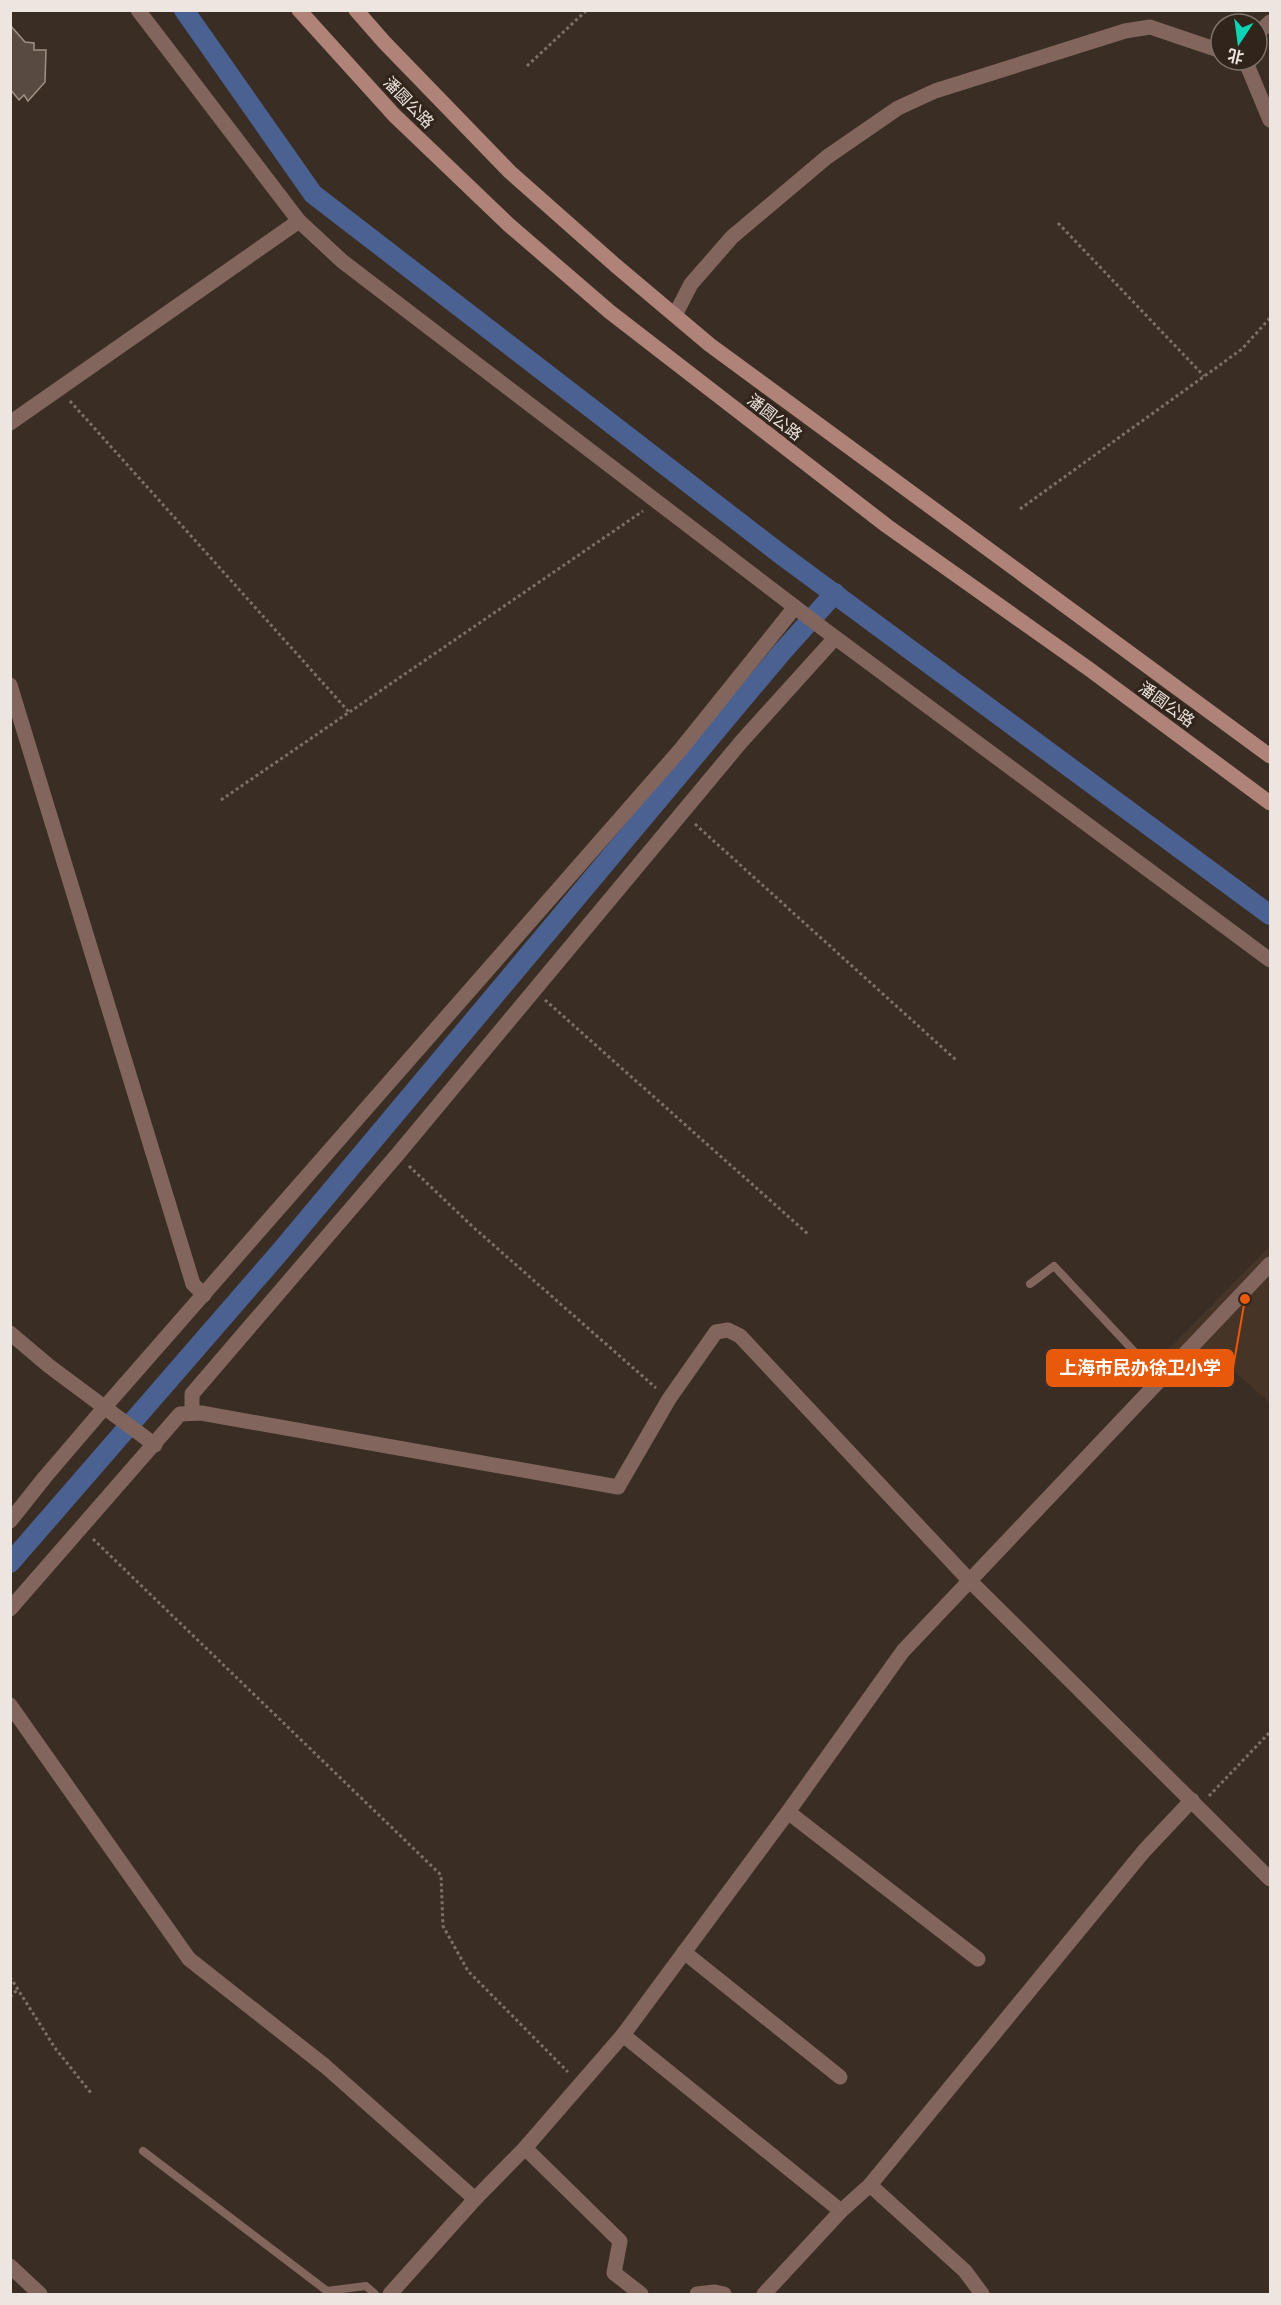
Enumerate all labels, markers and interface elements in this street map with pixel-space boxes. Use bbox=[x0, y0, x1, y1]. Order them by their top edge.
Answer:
north arrow bbox=[1209, 12, 1269, 72]
text: 北 bbox=[1226, 45, 1246, 68]
street label: 潘圆公路 bbox=[380, 72, 438, 132]
street label: 潘圆公路 bbox=[744, 389, 806, 445]
street label: 潘圆公路 bbox=[1135, 677, 1199, 731]
callout: 上海市民办徐卫小学 bbox=[1047, 1350, 1233, 1386]
text: 上海市民办徐卫小学 bbox=[1059, 1356, 1221, 1379]

